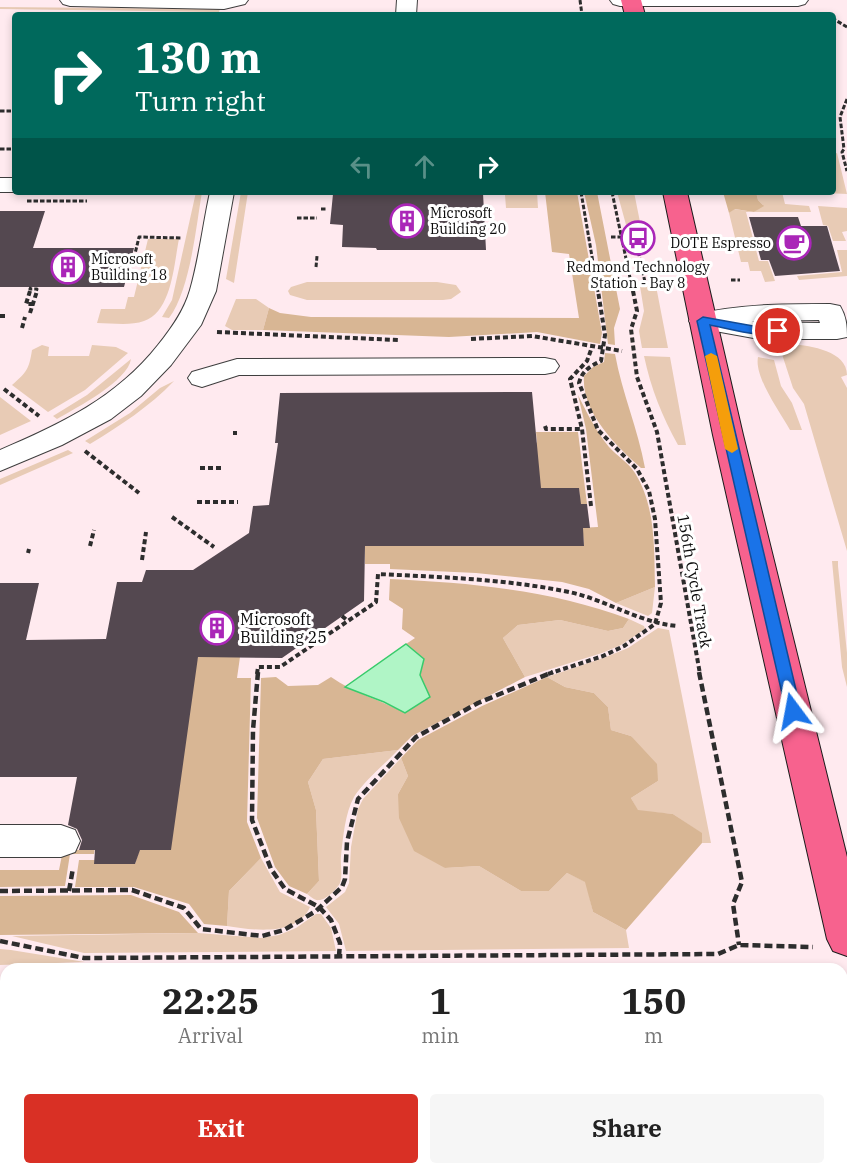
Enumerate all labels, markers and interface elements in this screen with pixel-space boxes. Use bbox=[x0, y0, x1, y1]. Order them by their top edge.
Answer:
text: 130 m bbox=[135, 30, 261, 85]
icon: right bbox=[36, 36, 114, 114]
text: Turn right bbox=[135, 83, 266, 118]
icon: left bbox=[345, 150, 378, 183]
icon: ahead bbox=[408, 150, 441, 183]
icon: right bbox=[471, 150, 504, 183]
building icon: Microsoft Building 20 bbox=[389, 203, 425, 239]
place label: Microsoft Building 20 bbox=[430, 204, 506, 238]
bus stop icon: Redmond Technology Station - Bay 8 bbox=[620, 220, 656, 256]
cafe icon: DOTE Espresso bbox=[776, 225, 812, 261]
place label: DOTE Espresso bbox=[670, 234, 771, 252]
building icon: Microsoft Building 18 bbox=[50, 249, 86, 285]
place label: Microsoft Building 18 bbox=[91, 250, 167, 284]
place label: Redmond Technology Station - Bay 8 bbox=[566, 258, 710, 292]
pin bbox=[752, 305, 803, 356]
icon: arrive bbox=[761, 314, 794, 347]
street label: 156th Cycle Track bbox=[673, 512, 717, 650]
place label: Microsoft Building 25 bbox=[240, 609, 327, 647]
building icon: Microsoft Building 25 bbox=[199, 610, 235, 646]
position arrow bbox=[761, 679, 825, 743]
text: 22:25 bbox=[162, 977, 259, 1024]
text: 1 bbox=[429, 977, 451, 1024]
text: 150 bbox=[621, 977, 686, 1024]
text: Arrival bbox=[178, 1022, 243, 1049]
text: min bbox=[421, 1022, 459, 1049]
text: m bbox=[644, 1022, 663, 1049]
button: Exit bbox=[24, 1094, 418, 1163]
button: Share bbox=[430, 1094, 824, 1163]

